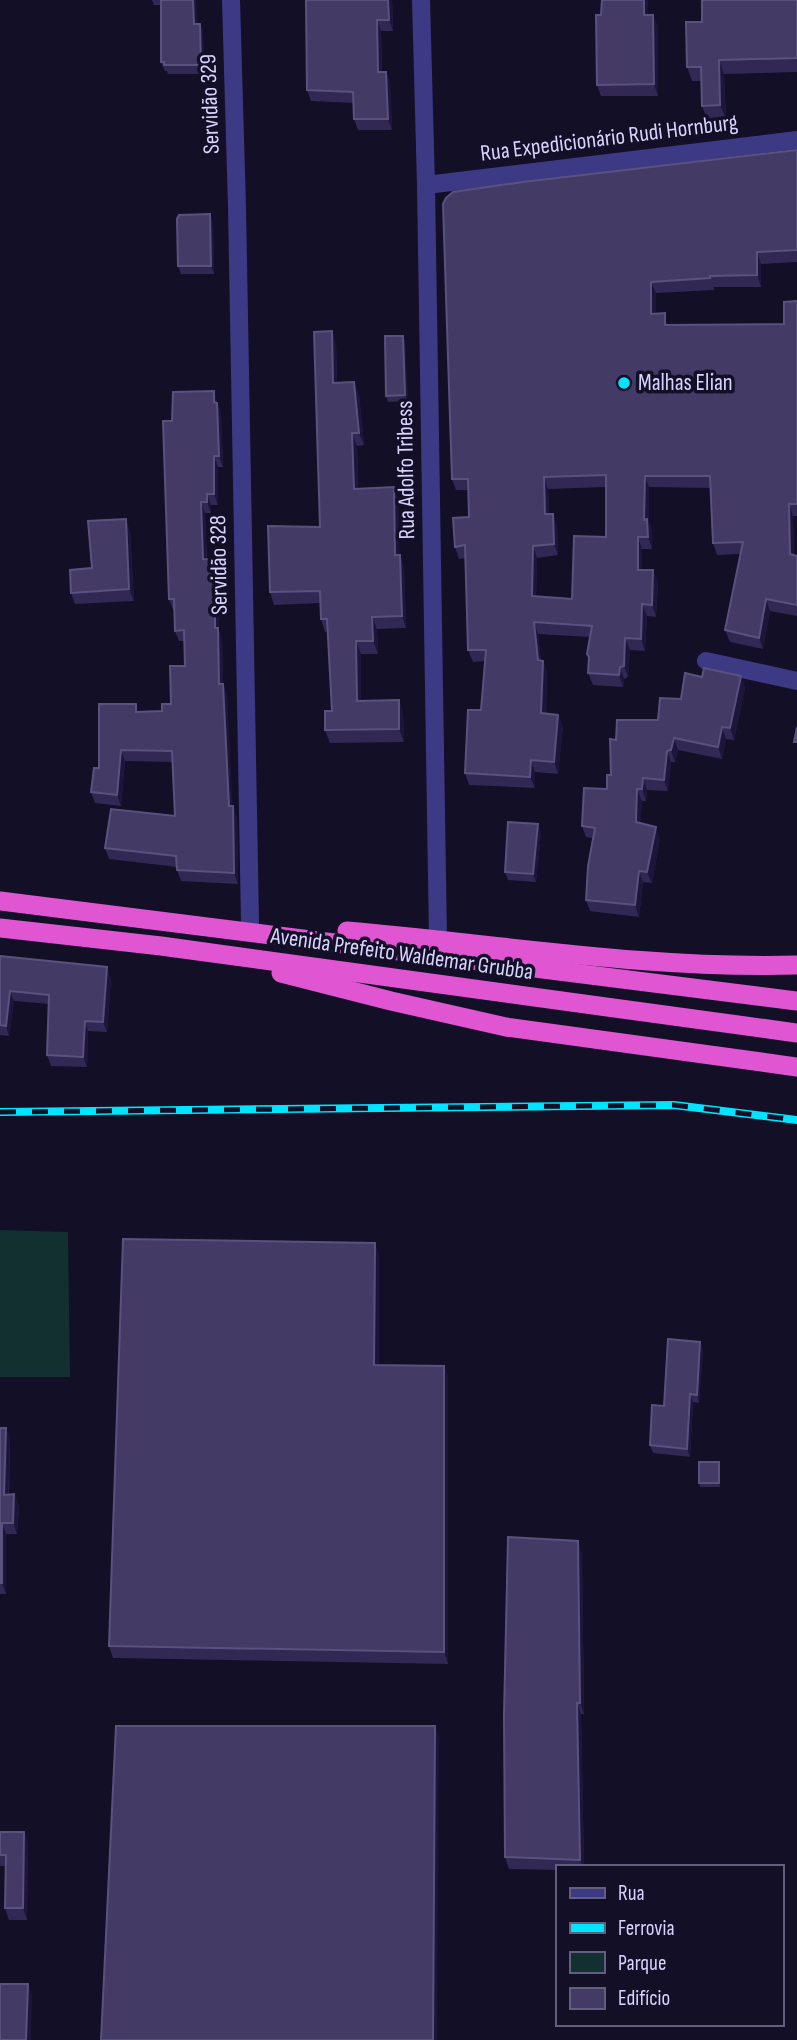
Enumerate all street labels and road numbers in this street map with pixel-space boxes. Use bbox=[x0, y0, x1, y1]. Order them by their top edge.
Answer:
street label: Servidão 329 bbox=[194, 54, 226, 154]
street label: Rua Expedicionário Rudi Hornburg bbox=[479, 108, 739, 168]
street label: Rua Adolfo Tribess bbox=[391, 400, 421, 540]
street label: Servidão 328 bbox=[204, 515, 234, 615]
street label: Avenida Prefeito Waldemar Grubba bbox=[268, 922, 535, 986]

